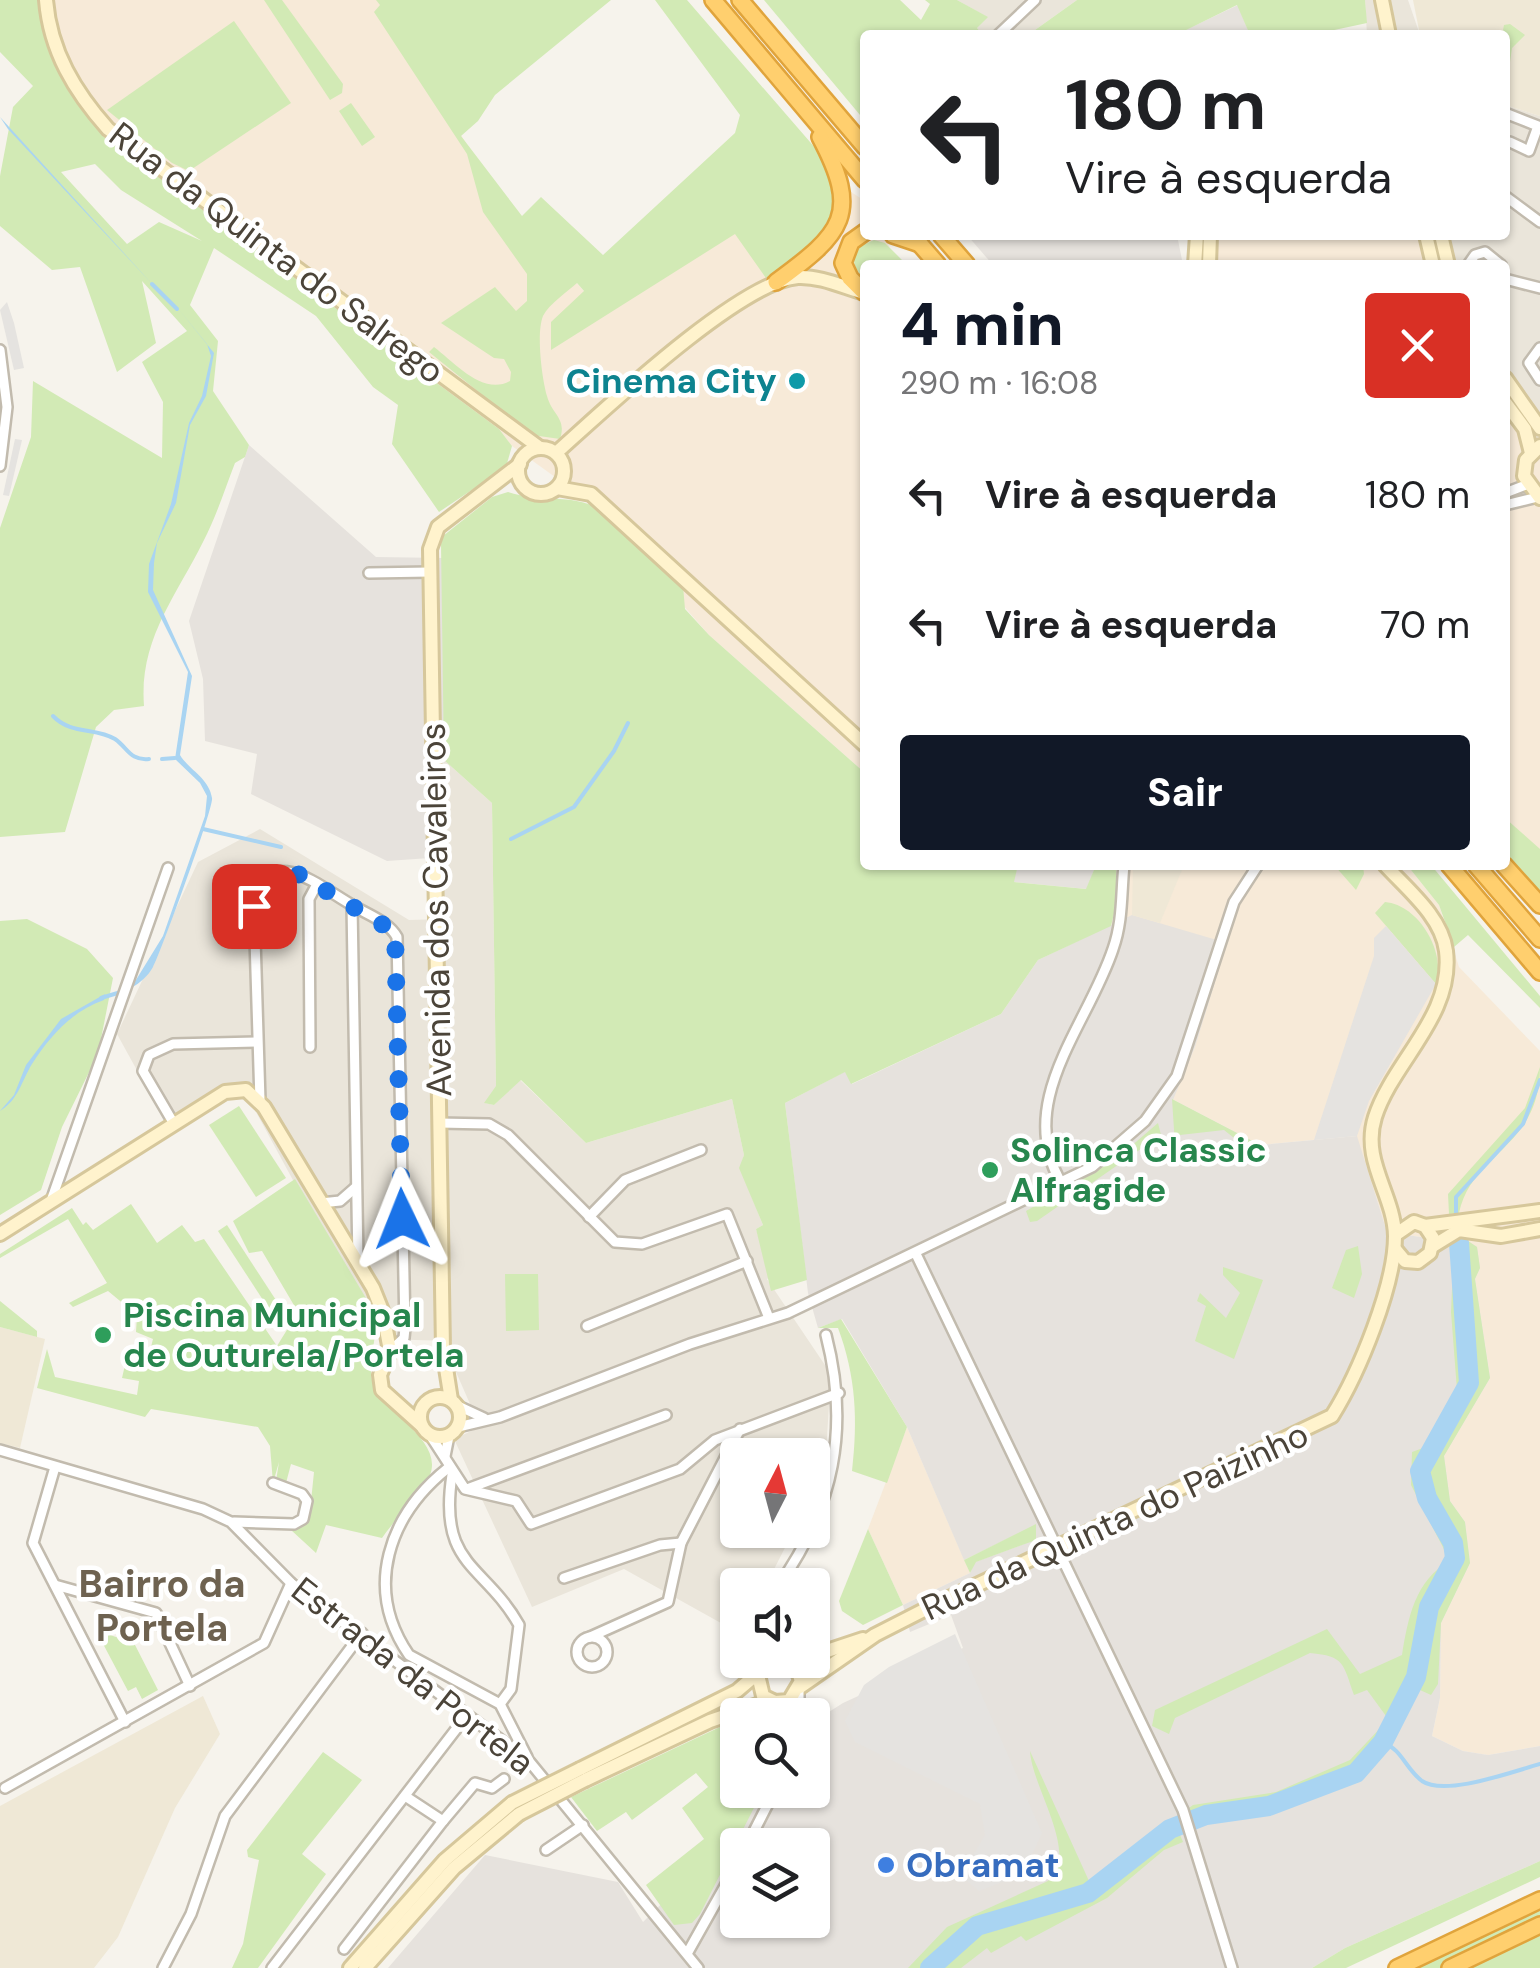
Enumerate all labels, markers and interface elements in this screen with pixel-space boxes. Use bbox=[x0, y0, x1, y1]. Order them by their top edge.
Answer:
text: 180 m bbox=[1065, 60, 1266, 151]
icon: left bbox=[900, 70, 1030, 200]
street label: Rua da Quinta do Salrego bbox=[100, 112, 454, 394]
text: Vire à esquerda bbox=[1065, 148, 1392, 207]
text: 4 min bbox=[900, 285, 1064, 364]
button: close bbox=[1365, 293, 1470, 398]
place label: Cinema City bbox=[566, 358, 777, 404]
text: 290 m · 16:08 bbox=[900, 362, 1098, 404]
marker: Cinema City bbox=[786, 370, 808, 392]
icon: left bbox=[900, 468, 955, 523]
text: Vire à esquerda bbox=[985, 470, 1277, 520]
text: 180 m bbox=[1365, 470, 1470, 520]
icon: left bbox=[900, 598, 955, 653]
text: Vire à esquerda bbox=[985, 600, 1277, 650]
text: 70 m bbox=[1380, 600, 1470, 650]
street label: Avenida dos Cavaleiros bbox=[410, 723, 462, 1097]
button: Sair bbox=[900, 735, 1470, 850]
pin bbox=[212, 864, 297, 949]
icon: arrive bbox=[227, 879, 282, 934]
place label: Solinca Classic Alfragide bbox=[1010, 1127, 1267, 1213]
marker: Solinca Classic Alfragide bbox=[979, 1159, 1001, 1181]
position arrow bbox=[350, 1167, 454, 1271]
place label: Piscina Municipal de Outurela/Portela bbox=[123, 1292, 464, 1378]
marker: Piscina Municipal de Outurela/Portela bbox=[92, 1324, 114, 1346]
street label: Rua da Quinta do Paizinho bbox=[914, 1411, 1316, 1631]
north arrow bbox=[720, 1438, 830, 1548]
map controls bbox=[720, 1438, 830, 1938]
district label: Bairro da Portela bbox=[79, 1559, 245, 1653]
street label: Estrada da Portela bbox=[282, 1567, 544, 1785]
button: sound bbox=[720, 1568, 830, 1678]
button: search bbox=[720, 1698, 830, 1808]
button: layers bbox=[720, 1828, 830, 1938]
place label: Obramat bbox=[906, 1842, 1060, 1888]
marker: Obramat bbox=[875, 1854, 897, 1876]

